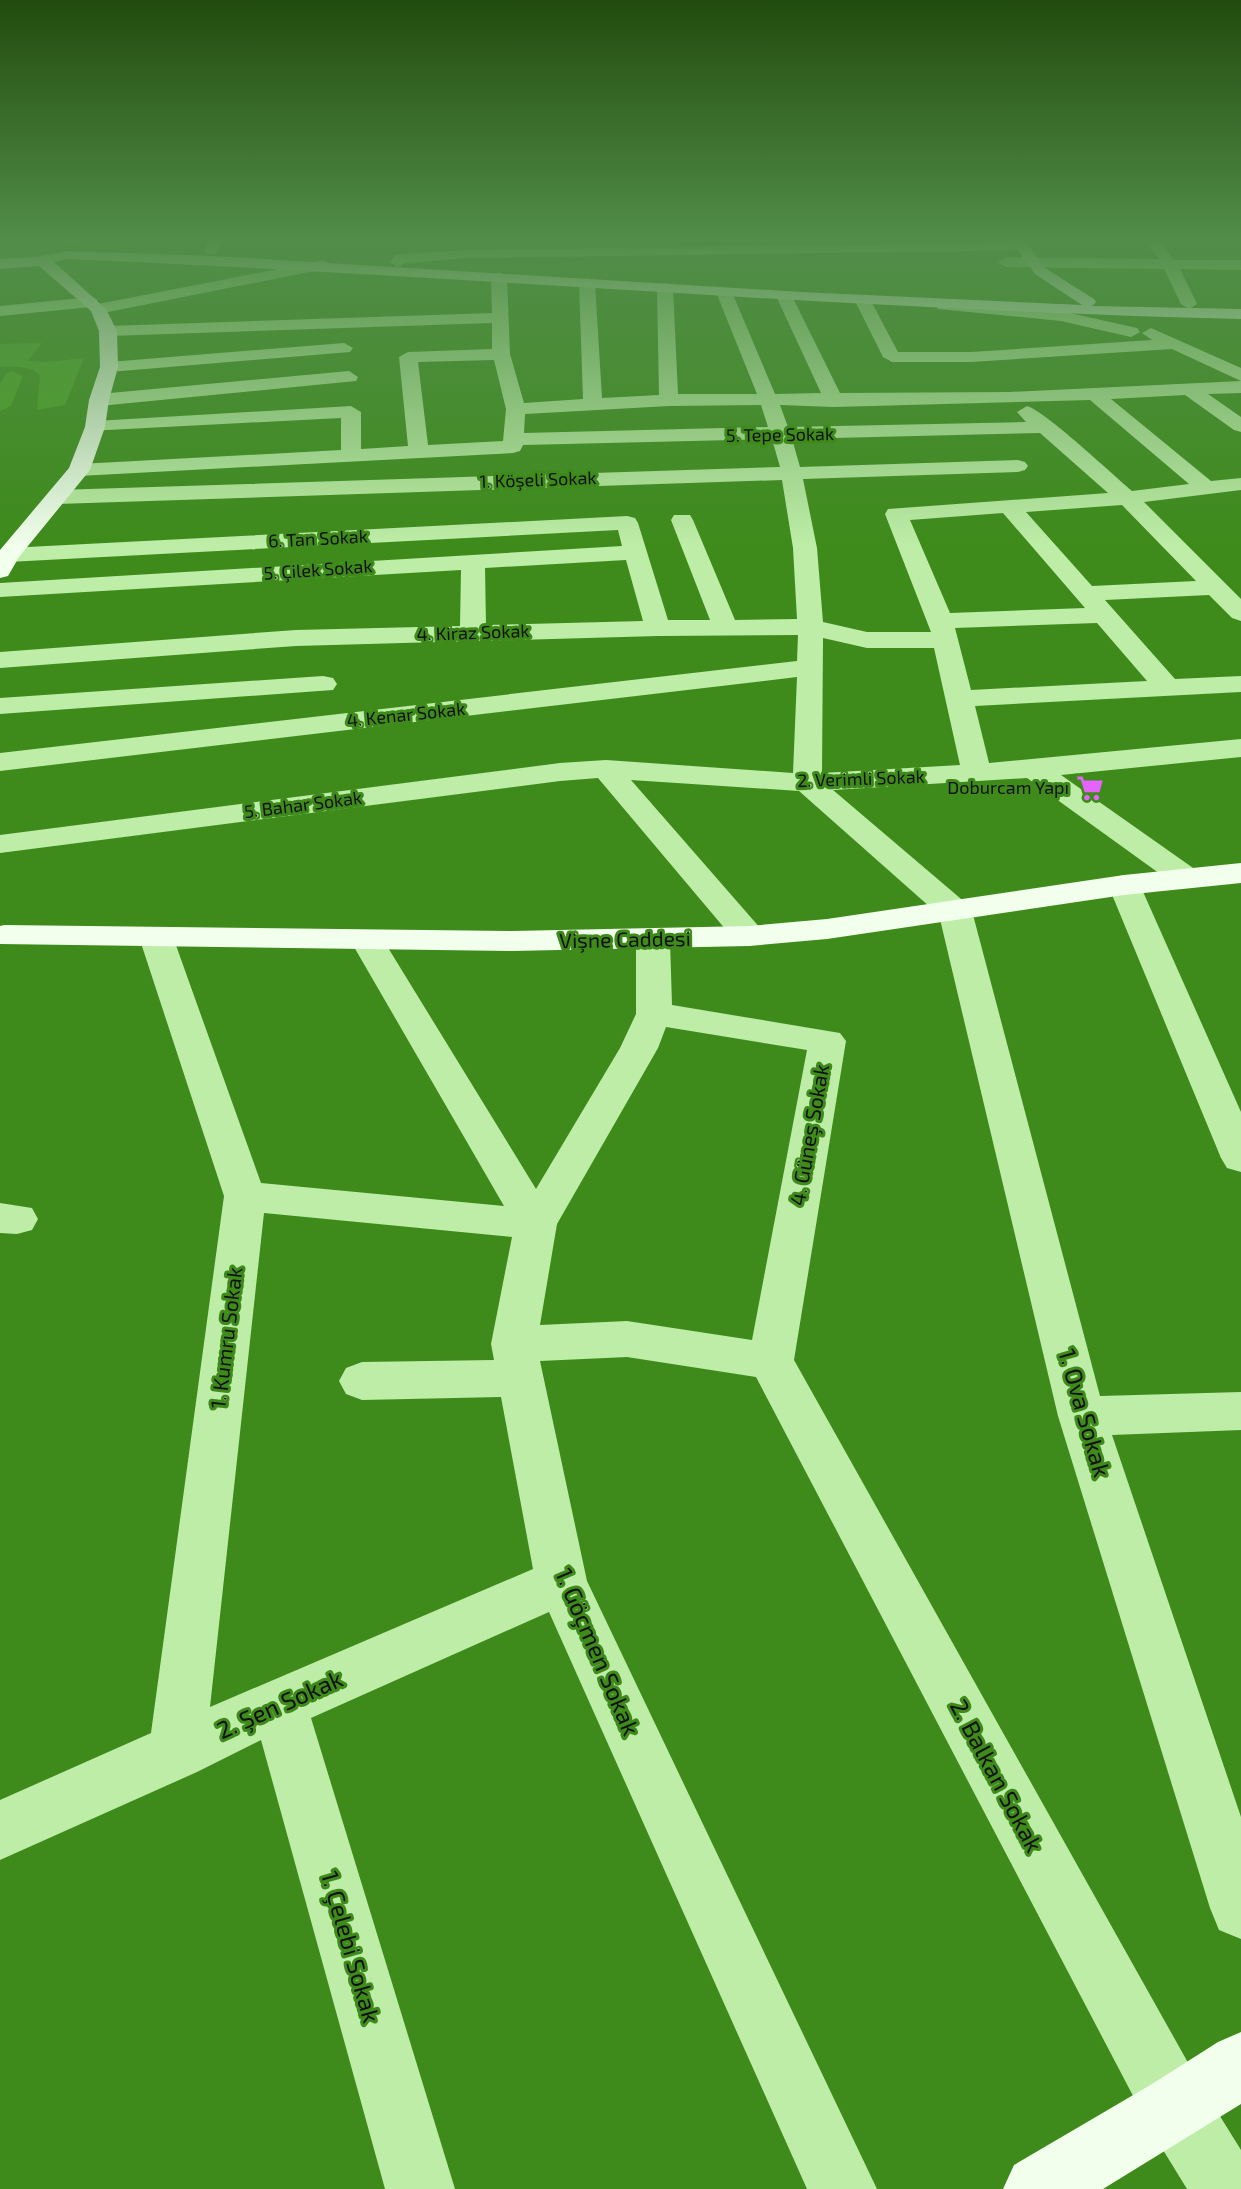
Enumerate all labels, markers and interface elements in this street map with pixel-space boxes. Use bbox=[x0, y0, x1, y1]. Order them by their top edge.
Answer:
street label: 5. Tepe Sokak bbox=[726, 422, 834, 446]
street label: 1. Köşeli Sokak bbox=[479, 466, 597, 493]
street label: 6. Tan Sokak bbox=[268, 524, 368, 552]
street label: 5. Çilek Sokak bbox=[263, 554, 373, 585]
street label: 4. Kiraz Sokak bbox=[416, 619, 530, 645]
street label: 4. Kenar Sokak bbox=[346, 697, 466, 731]
street label: 2. Verimli Sokak bbox=[797, 765, 925, 791]
supermarket icon: Doburcam Yapı bbox=[1075, 773, 1105, 803]
place label: Doburcam Yapı bbox=[947, 776, 1069, 798]
street label: 5. Bahar Sokak bbox=[243, 786, 363, 822]
street label: Vişne Caddesi bbox=[559, 925, 691, 954]
street label: 4. Güneş Sokak bbox=[784, 1062, 835, 1208]
street label: 1. Kumru Sokak bbox=[204, 1265, 247, 1410]
street label: 1. Ova Sokak bbox=[1053, 1345, 1118, 1480]
street label: 1. Göçmen Sokak bbox=[549, 1563, 647, 1740]
street label: 2. Şen Sokak bbox=[212, 1663, 347, 1745]
street label: 2. Balkan Sokak bbox=[945, 1694, 1050, 1857]
street label: 1. Çelebi Sokak bbox=[315, 1867, 387, 2026]

